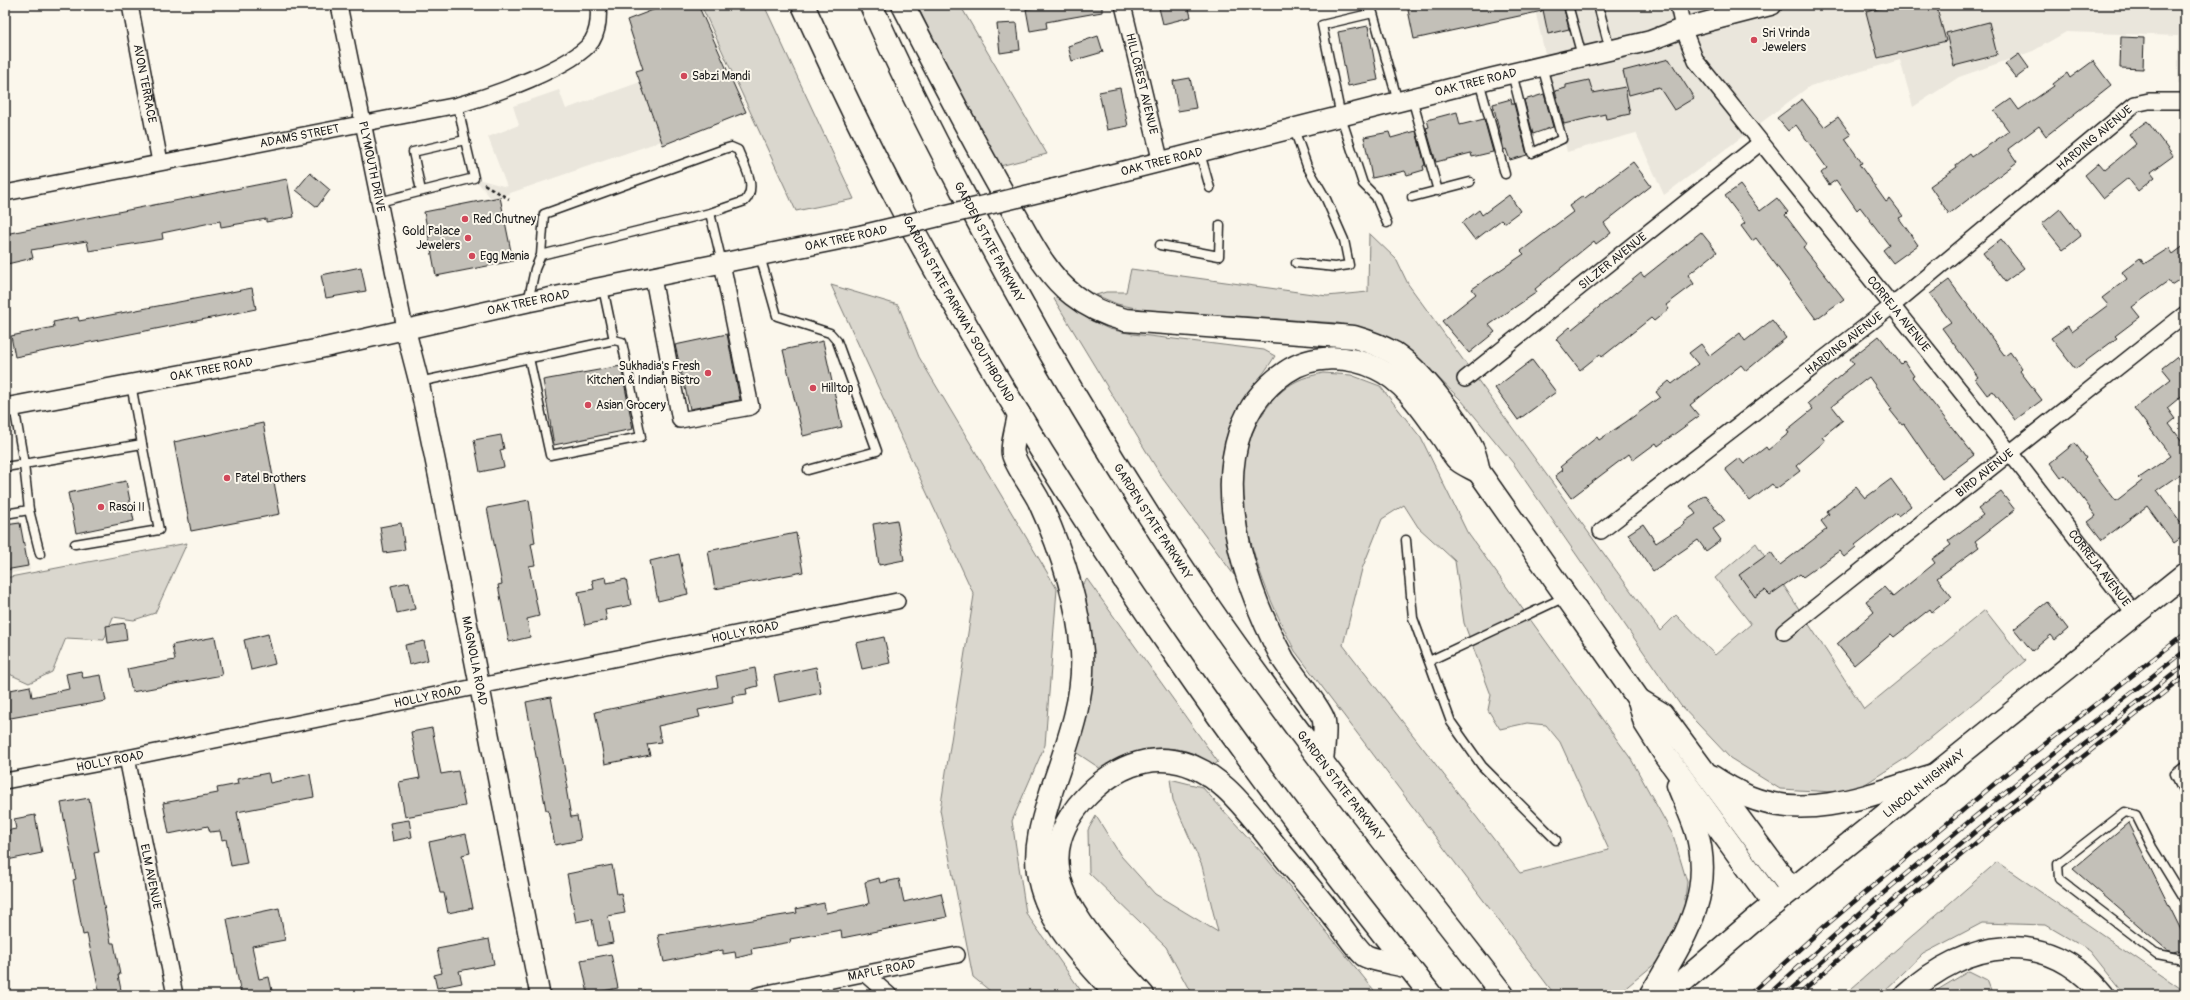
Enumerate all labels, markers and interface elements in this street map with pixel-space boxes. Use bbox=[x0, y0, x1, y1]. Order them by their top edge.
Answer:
place label: Sri Vrinda Jewelers bbox=[1762, 26, 1810, 55]
street label: HILLCREST AVENUE bbox=[1122, 32, 1161, 136]
marker: Sri Vrinda Jewelers bbox=[1749, 35, 1759, 45]
street label: AVON TERRACE bbox=[130, 43, 159, 124]
street label: OAK TREE ROAD bbox=[1433, 65, 1519, 100]
place label: Sabzi Mandi bbox=[692, 69, 750, 84]
marker: Sabzi Mandi bbox=[679, 71, 689, 81]
street label: HARDING AVENUE bbox=[2054, 102, 2136, 174]
street label: PLYMOUTH DRIVE bbox=[355, 120, 388, 214]
street label: ADAMS STREET bbox=[258, 121, 341, 151]
street label: OAK TREE ROAD bbox=[1119, 144, 1205, 180]
street label: GARDEN STATE PARKWAY bbox=[951, 179, 1027, 305]
place label: Red Chutney bbox=[473, 212, 536, 227]
marker: Red Chutney bbox=[460, 214, 470, 224]
street label: GARDEN STATE PARKWAY SOUTHBOUND bbox=[899, 214, 1017, 406]
street label: OAK TREE ROAD bbox=[804, 222, 889, 255]
place label: Gold Palace Jewelers bbox=[402, 224, 461, 253]
street label: SILZER AVENUE bbox=[1576, 229, 1650, 293]
marker: Gold Palace Jewelers bbox=[463, 233, 473, 243]
place label: Egg Mania bbox=[480, 249, 530, 264]
marker: Egg Mania bbox=[467, 251, 477, 261]
street label: CORREJA AVENUE bbox=[1863, 273, 1933, 355]
street label: OAK TREE ROAD bbox=[486, 287, 571, 319]
street label: HARDING AVENUE bbox=[1802, 309, 1886, 378]
street label: OAK TREE ROAD bbox=[169, 354, 255, 385]
place label: Sukhadia's Fresh Kitchen & Indian Bistro bbox=[586, 359, 701, 388]
marker: Sukhadia's Fresh Kitchen & Indian Bistro bbox=[703, 368, 713, 378]
place label: Hilltop bbox=[821, 381, 854, 396]
marker: Hilltop bbox=[808, 383, 818, 393]
place label: Asian Grocery bbox=[596, 398, 666, 413]
marker: Asian Grocery bbox=[583, 400, 593, 410]
street label: BIRD AVENUE bbox=[1953, 446, 2017, 501]
street label: GARDEN STATE PARKWAY bbox=[1110, 461, 1195, 583]
place label: Patel Brothers bbox=[235, 471, 307, 486]
marker: Patel Brothers bbox=[222, 473, 232, 483]
place label: Rasoi II bbox=[109, 500, 145, 515]
marker: Rasoi II bbox=[96, 502, 106, 512]
street label: CORREJA AVENUE bbox=[2065, 527, 2133, 610]
street label: MAGNOLIA ROAD bbox=[458, 615, 490, 707]
street label: HOLLY ROAD bbox=[710, 618, 781, 647]
street label: HOLLY ROAD bbox=[393, 683, 463, 711]
street label: GARDEN STATE PARKWAY bbox=[1293, 728, 1387, 844]
street label: LINCOLN HIGHWAY bbox=[1880, 746, 1969, 821]
street label: HOLLY ROAD bbox=[75, 748, 146, 775]
street label: ELM AVENUE bbox=[137, 843, 164, 911]
street label: MAPLE ROAD bbox=[847, 956, 917, 985]

